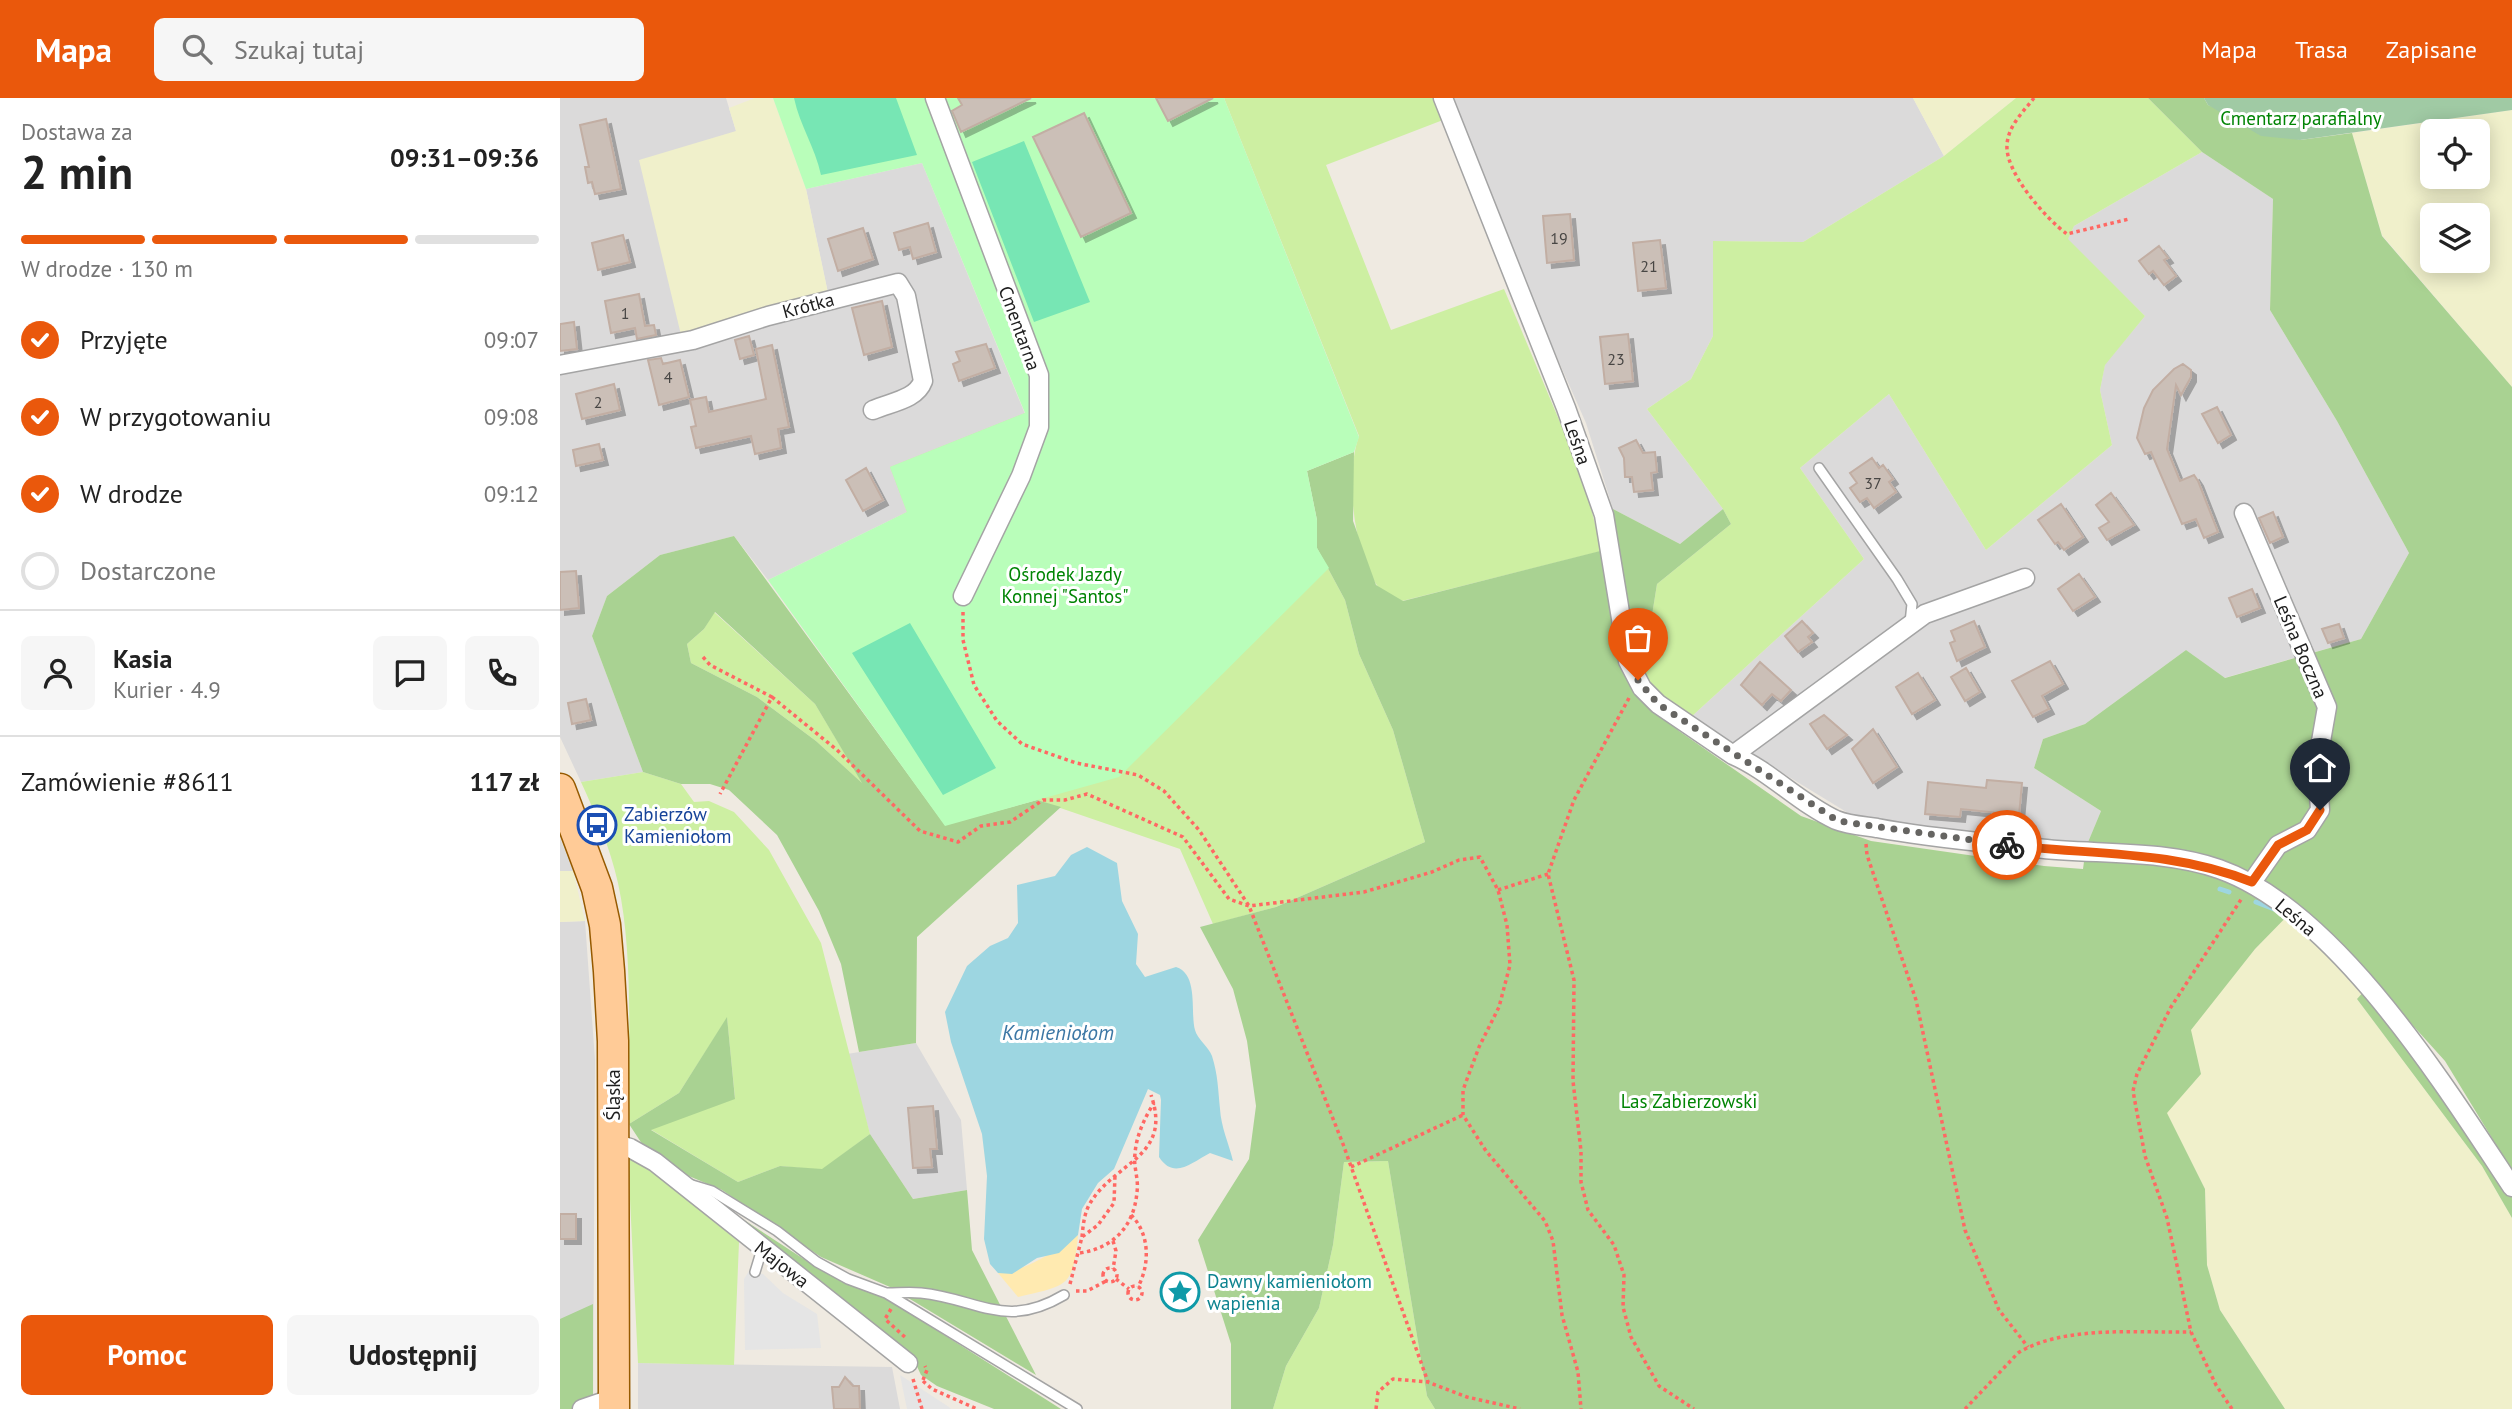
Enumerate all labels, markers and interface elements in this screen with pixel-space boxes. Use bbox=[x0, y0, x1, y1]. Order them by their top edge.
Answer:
search box bbox=[154, 18, 644, 81]
text: Mapa bbox=[35, 28, 112, 71]
icon: search bbox=[178, 30, 216, 68]
text: Szukaj tutaj bbox=[234, 33, 364, 66]
text: Mapa bbox=[2201, 34, 2257, 65]
text: Trasa bbox=[2295, 34, 2348, 65]
text: Zapisane bbox=[2386, 34, 2477, 65]
park label: Cmentarz parafialny bbox=[2220, 106, 2382, 130]
text: Dostawa za bbox=[21, 117, 133, 146]
map controls bbox=[2420, 119, 2490, 273]
button: locate bbox=[2420, 119, 2490, 189]
text: 09:31–09:36 bbox=[390, 141, 539, 174]
text: 2 min bbox=[21, 142, 133, 202]
button: layers bbox=[2420, 203, 2490, 273]
house number: 19 bbox=[1550, 228, 1568, 248]
text: W drodze · 130 m bbox=[21, 254, 193, 283]
house number: 21 bbox=[1640, 256, 1658, 276]
street label: Cmentarna bbox=[994, 282, 1046, 374]
street label: Krótka bbox=[779, 287, 837, 323]
house number: 1 bbox=[621, 303, 629, 323]
icon: check bbox=[21, 321, 59, 359]
text: Przyjęte bbox=[80, 323, 168, 356]
text: 09:07 bbox=[484, 325, 539, 354]
house number: 23 bbox=[1607, 349, 1625, 369]
house number: 4 bbox=[664, 367, 673, 387]
house number: 2 bbox=[594, 392, 602, 412]
icon: check bbox=[21, 398, 59, 436]
text: W przygotowaniu bbox=[80, 400, 271, 433]
text: 09:08 bbox=[484, 402, 539, 431]
street label: Leśna bbox=[1559, 416, 1597, 468]
house number: 37 bbox=[1864, 473, 1882, 493]
icon: check bbox=[21, 475, 59, 513]
text: W drodze bbox=[80, 477, 183, 510]
text: 09:12 bbox=[484, 479, 539, 508]
text: Dostarczone bbox=[80, 554, 216, 587]
park label: Ośrodek Jazdy Konnej "Santos" bbox=[1001, 562, 1129, 608]
street label: Leśna Boczna bbox=[2269, 592, 2333, 702]
pin bbox=[1608, 608, 1668, 680]
icon: bag bbox=[1619, 619, 1657, 657]
button: person bbox=[21, 636, 95, 710]
button: chat bbox=[373, 636, 447, 710]
button: phone bbox=[465, 636, 539, 710]
text: Kasia bbox=[113, 642, 172, 675]
text: Kurier · 4.9 bbox=[113, 675, 221, 704]
pin bbox=[2290, 738, 2350, 810]
icon: home bbox=[2301, 749, 2339, 787]
text: Zamówienie #8611 bbox=[21, 765, 234, 798]
text: 117 zł bbox=[469, 765, 539, 798]
place label: Zabierzów Kamieniołom bbox=[624, 802, 731, 848]
bus stop icon: Zabierzów Kamieniołom bbox=[576, 804, 618, 846]
courier bbox=[1972, 810, 2042, 880]
icon: bike bbox=[1988, 826, 2026, 864]
street label: Leśna bbox=[2271, 893, 2321, 941]
water label: Kamieniołom bbox=[1002, 1019, 1114, 1046]
street label: Śląska bbox=[601, 1069, 625, 1121]
park label: Las Zabierzowski bbox=[1621, 1089, 1757, 1113]
street label: Majowa bbox=[750, 1235, 814, 1293]
place label: Dawny kamieniołom wapienia bbox=[1207, 1269, 1372, 1315]
place icon: Dawny kamieniołom wapienia bbox=[1159, 1271, 1201, 1313]
button: Pomoc bbox=[21, 1315, 273, 1395]
button: Udostępnij bbox=[287, 1315, 539, 1395]

